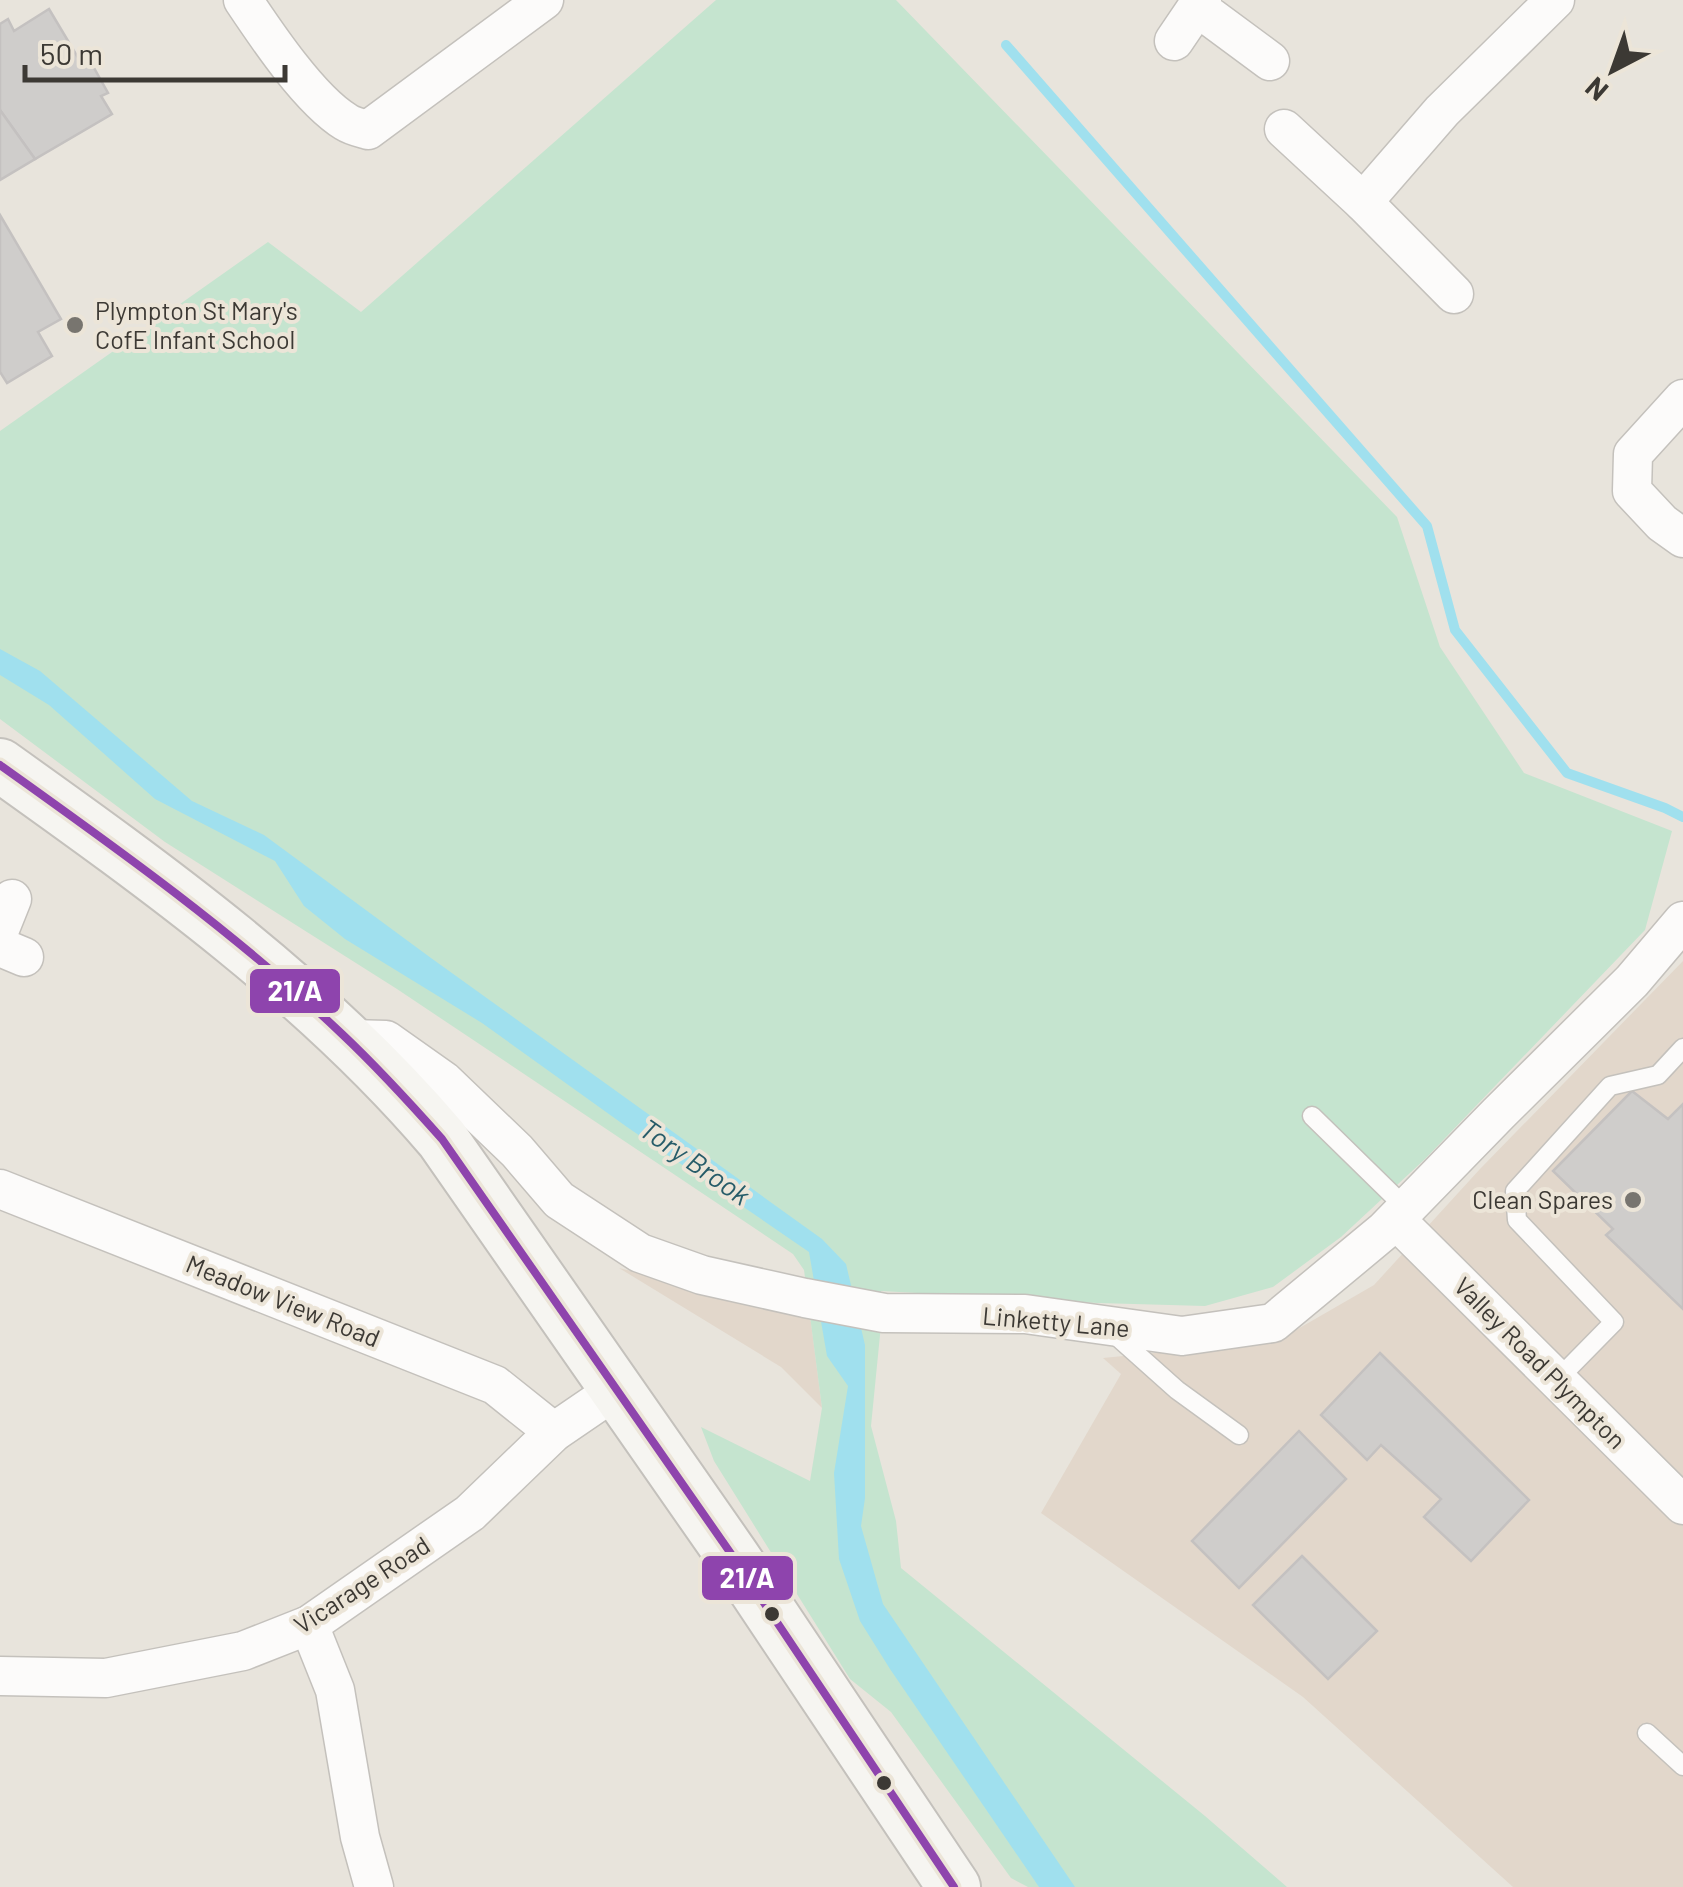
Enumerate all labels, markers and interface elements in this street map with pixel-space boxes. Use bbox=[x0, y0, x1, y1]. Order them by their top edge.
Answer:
scale bar bbox=[25, 20, 285, 82]
north arrow bbox=[1563, 20, 1663, 120]
text: 50 m bbox=[40, 35, 103, 71]
text: N bbox=[1578, 71, 1614, 109]
place label: Plympton St Mary's CofE Infant School bbox=[95, 295, 298, 354]
marker: Plympton St Mary's CofE Infant School bbox=[64, 314, 86, 336]
line badge: 21/A bbox=[248, 967, 342, 1015]
text: 21/A bbox=[267, 973, 323, 1007]
water label: Tory Brook bbox=[634, 1111, 758, 1212]
place label: Clean Spares bbox=[1472, 1184, 1613, 1214]
marker: Clean Spares bbox=[1622, 1189, 1644, 1211]
street label: Meadow View Road bbox=[182, 1248, 385, 1353]
street label: Valley Road Plympton bbox=[1449, 1270, 1633, 1454]
street label: Linketty Lane bbox=[981, 1300, 1131, 1342]
street label: Vicarage Road bbox=[288, 1529, 435, 1639]
line badge: 21/A bbox=[700, 1554, 795, 1602]
text: 21/A bbox=[719, 1560, 775, 1594]
unlabelled marker bbox=[762, 1604, 782, 1624]
unlabelled marker bbox=[874, 1773, 894, 1793]

